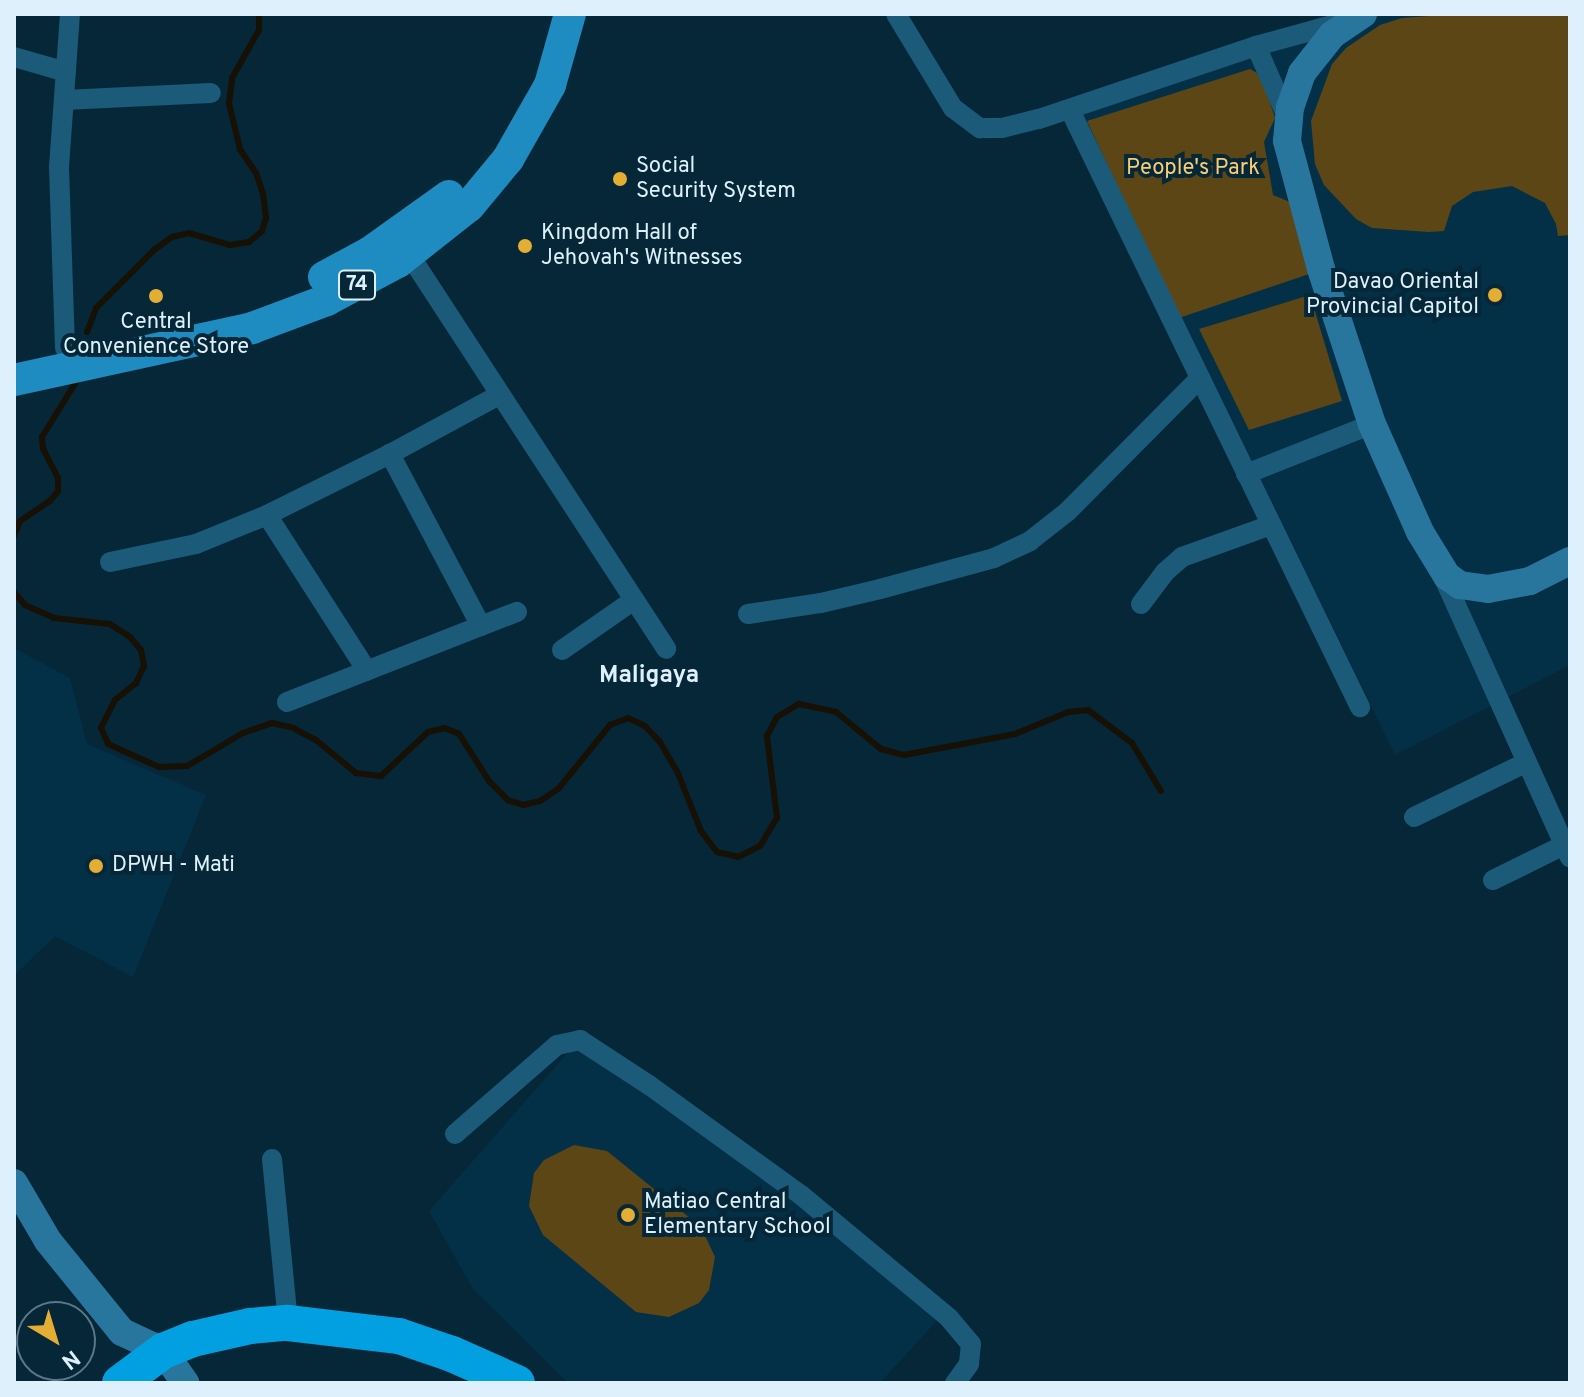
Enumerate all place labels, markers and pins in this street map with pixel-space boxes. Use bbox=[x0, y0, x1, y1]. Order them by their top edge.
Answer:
place label: Social Security System bbox=[636, 153, 796, 204]
marker: Social Security System bbox=[611, 170, 629, 188]
place label: Kingdom Hall of Jehovah's Witnesses bbox=[541, 220, 743, 272]
marker: Kingdom Hall of Jehovah's Witnesses bbox=[516, 237, 534, 255]
place label: Davao Oriental Provincial Capitol bbox=[1306, 269, 1479, 320]
marker: Davao Oriental Provincial Capitol bbox=[1486, 286, 1504, 304]
marker: Central Convenience Store bbox=[147, 287, 165, 305]
place label: Central Convenience Store bbox=[63, 309, 249, 360]
place label: DPWH - Mati bbox=[112, 853, 235, 879]
marker: DPWH - Mati bbox=[87, 857, 105, 875]
place label: Matiao Central Elementary School bbox=[644, 1189, 831, 1240]
marker: Matiao Central Elementary School bbox=[619, 1206, 637, 1224]

